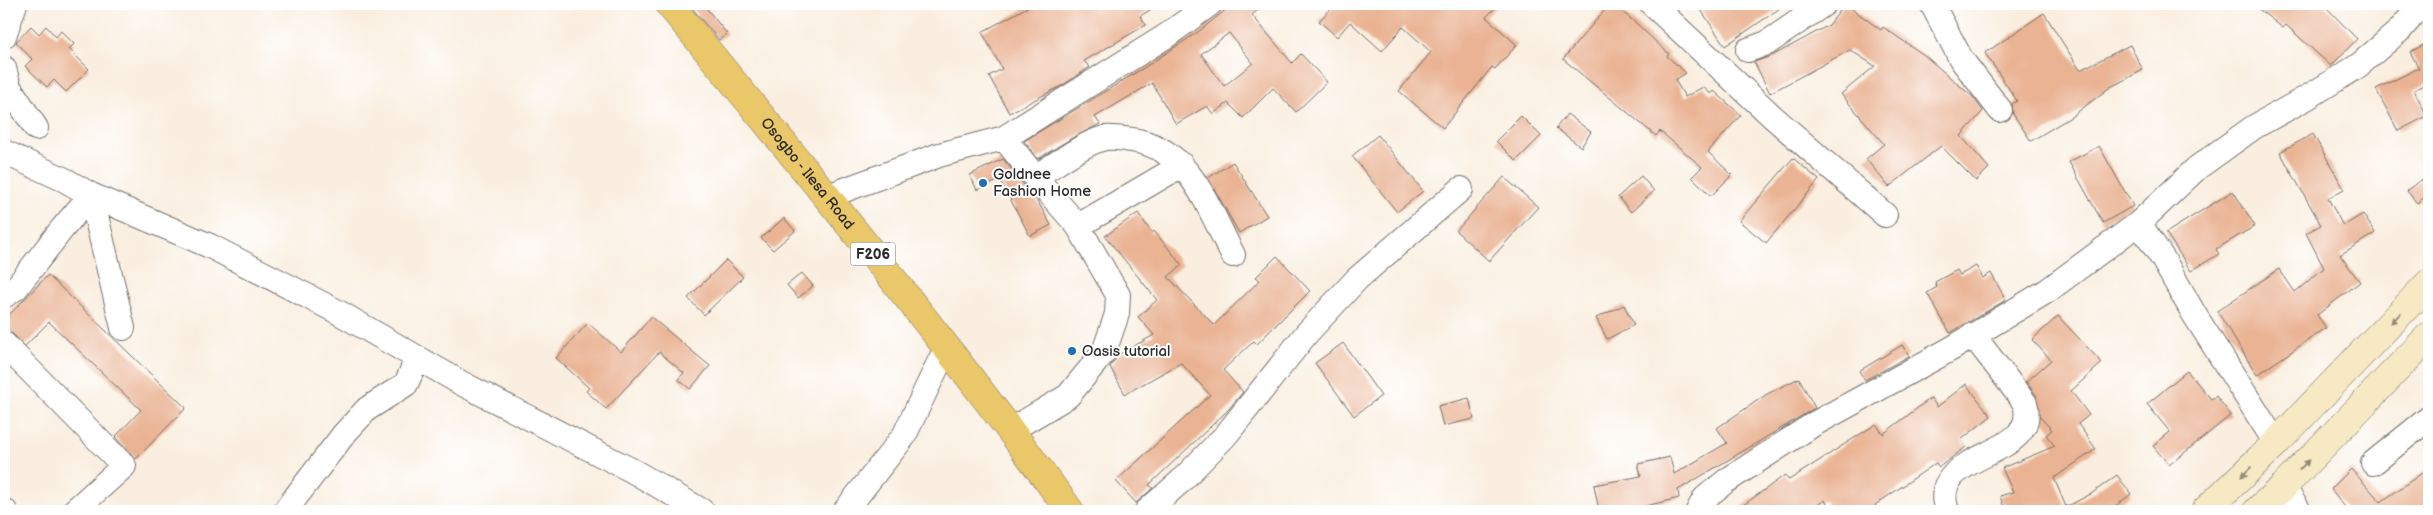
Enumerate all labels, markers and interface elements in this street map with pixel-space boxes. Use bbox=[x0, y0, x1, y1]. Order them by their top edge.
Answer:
street label: Osogbo - Ilesa Road bbox=[756, 114, 858, 233]
place label: Goldnee Fashion Home bbox=[993, 165, 1091, 201]
marker: Goldnee Fashion Home bbox=[977, 177, 989, 189]
road number: F206 bbox=[850, 242, 896, 266]
one-way arrow bbox=[2390, 312, 2402, 324]
place label: Oasis tutorial bbox=[1082, 342, 1170, 361]
marker: Oasis tutorial bbox=[1066, 345, 1078, 357]
one-way arrow bbox=[2298, 459, 2310, 471]
one-way arrow bbox=[2240, 466, 2252, 478]

